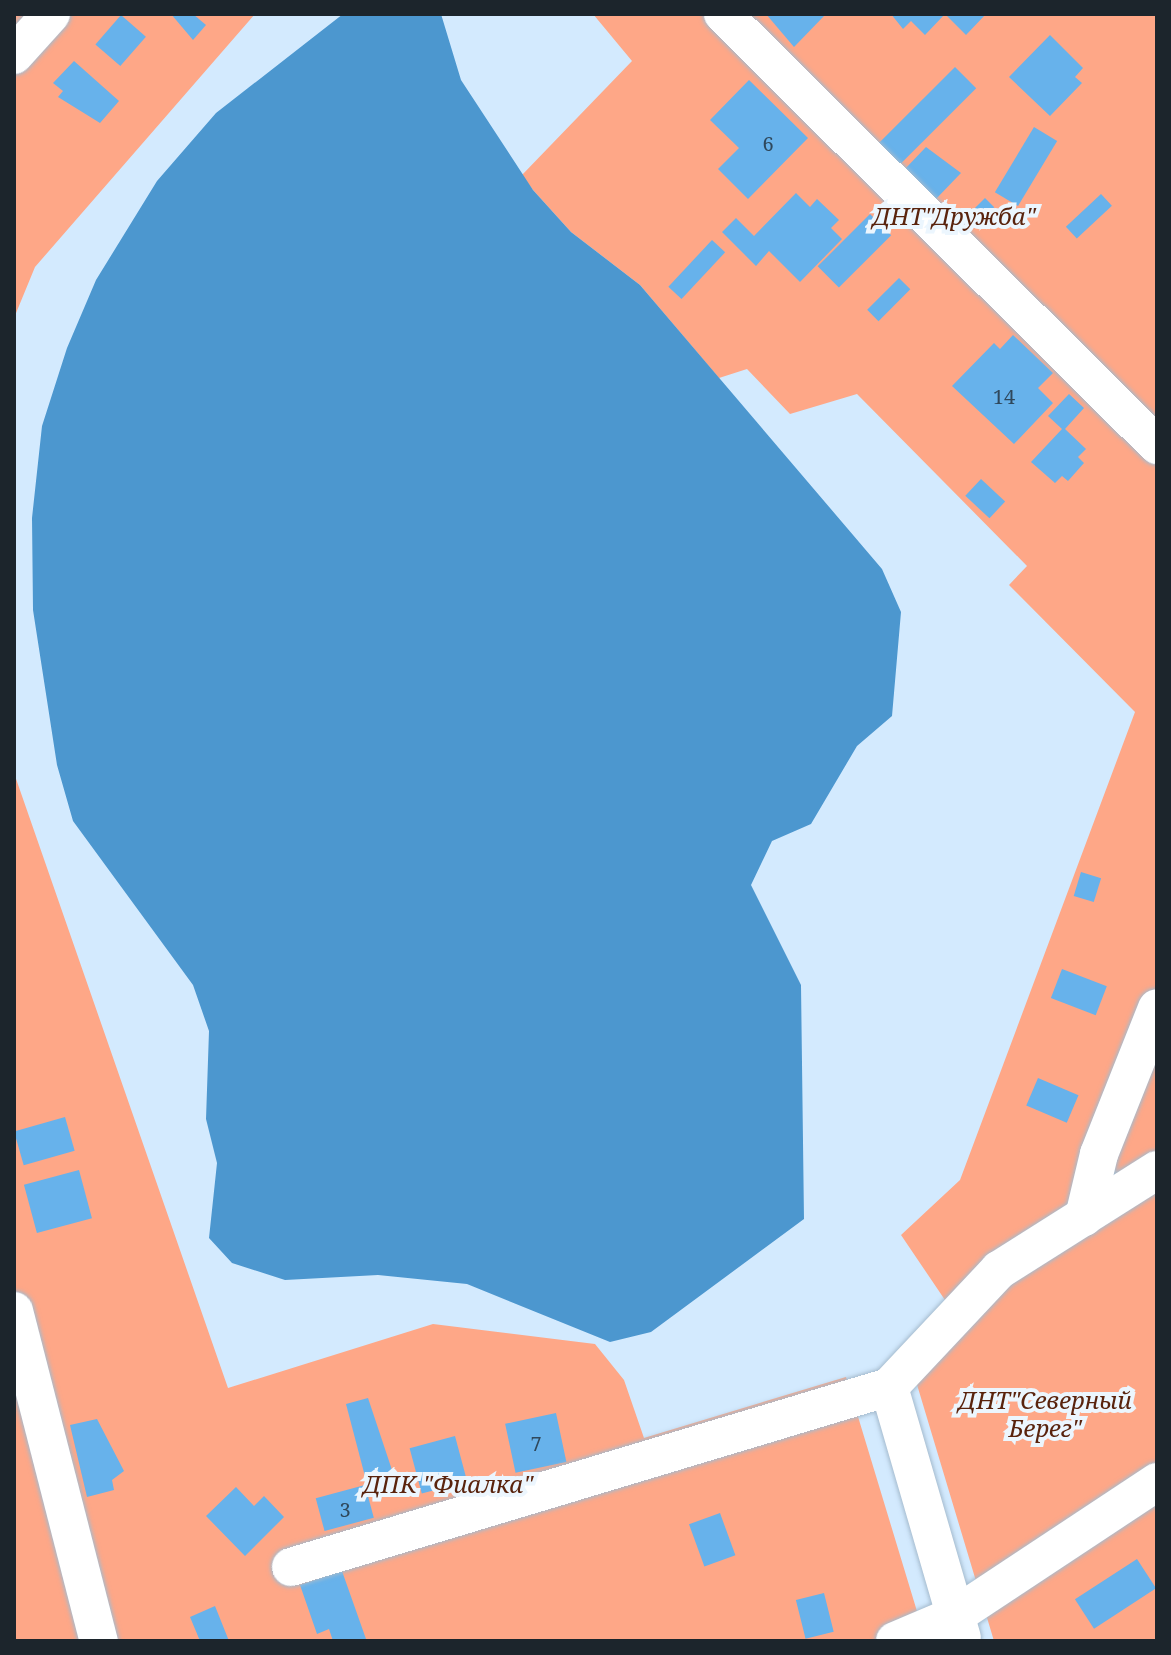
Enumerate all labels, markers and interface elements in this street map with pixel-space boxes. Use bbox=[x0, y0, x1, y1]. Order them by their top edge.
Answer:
house number: 6 bbox=[762, 131, 774, 155]
park label: ДНТ"Дружба" bbox=[873, 202, 1035, 230]
house number: 14 bbox=[993, 384, 1015, 408]
park label: ДНТ"Северный Берег" bbox=[958, 1386, 1132, 1442]
house number: 7 bbox=[530, 1431, 542, 1455]
park label: ДПК "Фиалка" bbox=[363, 1470, 533, 1498]
house number: 3 bbox=[339, 1497, 351, 1521]

